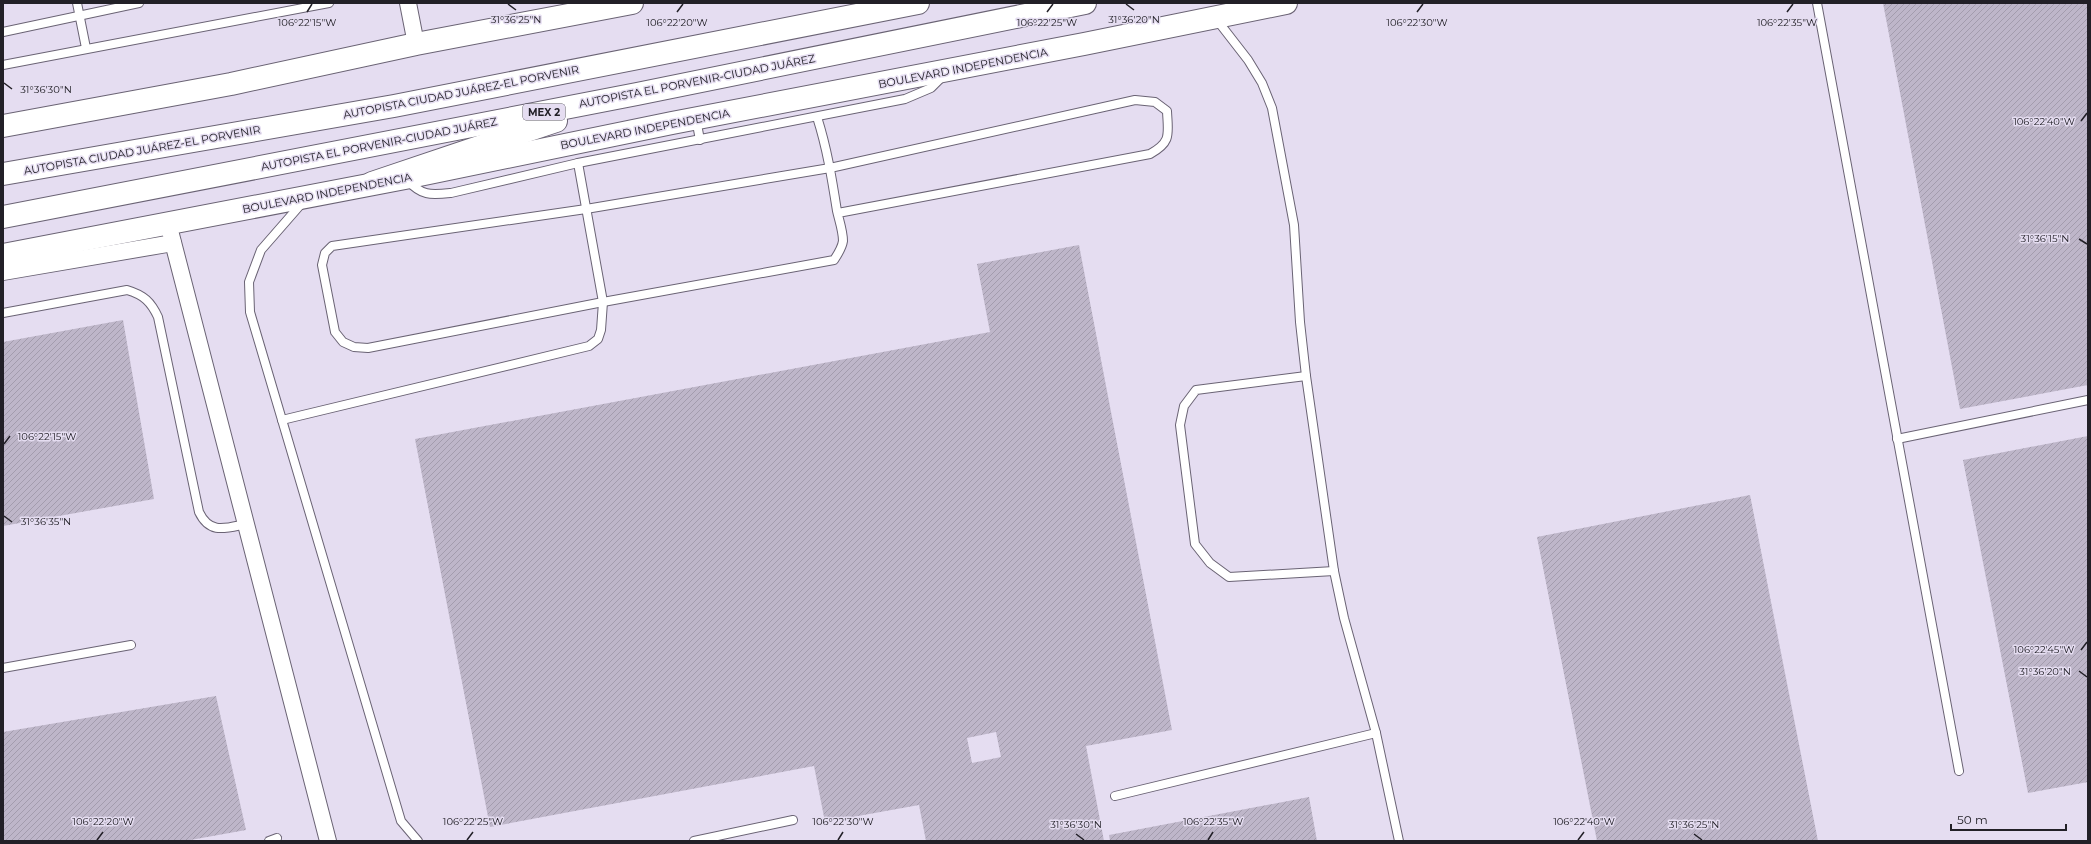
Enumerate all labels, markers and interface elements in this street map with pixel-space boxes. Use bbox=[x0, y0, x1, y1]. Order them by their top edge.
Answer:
text: 31°36'25"N bbox=[491, 13, 541, 26]
text: 31°36'20"N bbox=[1108, 13, 1160, 26]
text: 106°22'15"W bbox=[278, 16, 336, 29]
text: 106°22'20"W bbox=[646, 16, 708, 29]
text: 106°22'25"W bbox=[1017, 16, 1077, 29]
text: 106°22'30"W bbox=[1386, 16, 1448, 29]
text: 106°22'35"W bbox=[1757, 16, 1817, 29]
street label: BOULEVARD INDEPENDENCIA bbox=[877, 45, 1049, 91]
street label: AUTOPISTA EL PORVENIR-CIUDAD JUÁREZ bbox=[578, 51, 816, 111]
street label: AUTOPISTA CIUDAD JUÁREZ-EL PORVENIR bbox=[342, 62, 580, 122]
text: 31°36'30"N bbox=[20, 83, 72, 96]
road number: MEX 2 bbox=[523, 104, 565, 120]
street label: BOULEVARD INDEPENDENCIA bbox=[559, 106, 731, 152]
street label: AUTOPISTA EL PORVENIR-CIUDAD JUÁREZ bbox=[260, 114, 498, 174]
text: 106°22'40"W bbox=[2013, 115, 2075, 128]
street label: AUTOPISTA CIUDAD JUÁREZ-EL PORVENIR bbox=[23, 122, 262, 178]
street label: BOULEVARD INDEPENDENCIA bbox=[241, 170, 413, 216]
text: 31°36'15"N bbox=[2021, 232, 2069, 245]
text: 106°22'15"W bbox=[18, 430, 76, 443]
text: 31°36'35"N bbox=[21, 515, 71, 528]
text: 106°22'45"W bbox=[2014, 643, 2074, 656]
text: 31°36'20"N bbox=[2019, 665, 2071, 678]
scale bar bbox=[1951, 806, 2066, 832]
text: 50 m bbox=[1957, 812, 1988, 827]
text: 106°22'20"W bbox=[72, 815, 134, 828]
text: 106°22'25"W bbox=[443, 815, 503, 828]
text: 106°22'30"W bbox=[812, 815, 874, 828]
text: 106°22'35"W bbox=[1183, 815, 1243, 828]
text: 106°22'40"W bbox=[1553, 815, 1615, 828]
text: 31°36'30"N bbox=[1050, 818, 1102, 831]
text: 31°36'25"N bbox=[1669, 818, 1719, 831]

